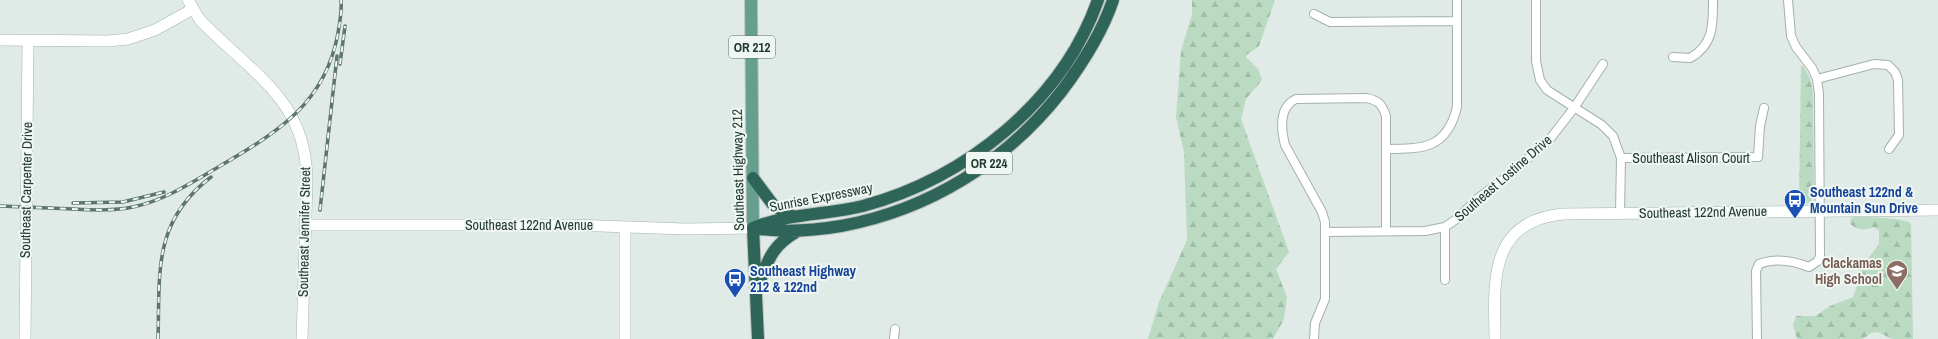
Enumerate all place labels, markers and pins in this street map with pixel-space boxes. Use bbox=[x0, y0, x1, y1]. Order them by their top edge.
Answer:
place label: Southeast 122nd & Mountain Sun Drive bbox=[1810, 183, 1918, 217]
bus stop icon: Southeast 122nd & Mountain Sun Drive bbox=[1782, 187, 1808, 220]
place label: Clackamas High School bbox=[1815, 254, 1882, 288]
school or university icon: Clackamas High School bbox=[1884, 258, 1910, 291]
place label: Southeast Highway 212 & 122nd bbox=[750, 262, 857, 296]
bus stop icon: Southeast Highway 212 & 122nd bbox=[722, 266, 748, 299]

